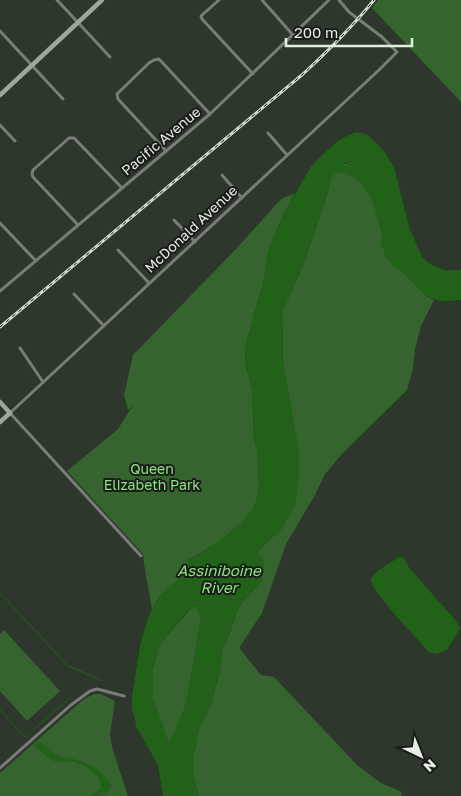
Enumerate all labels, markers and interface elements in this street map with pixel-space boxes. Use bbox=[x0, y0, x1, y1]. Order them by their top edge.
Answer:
scale bar bbox=[286, 15, 412, 47]
text: 200 m bbox=[294, 23, 338, 41]
street label: Pacific Avenue bbox=[118, 103, 204, 179]
street label: McDonald Avenue bbox=[141, 181, 240, 276]
park label: Queen Elizabeth Park bbox=[104, 460, 200, 493]
water label: Assiniboine River bbox=[177, 561, 262, 596]
north arrow bbox=[396, 731, 446, 781]
text: N bbox=[421, 756, 440, 776]

